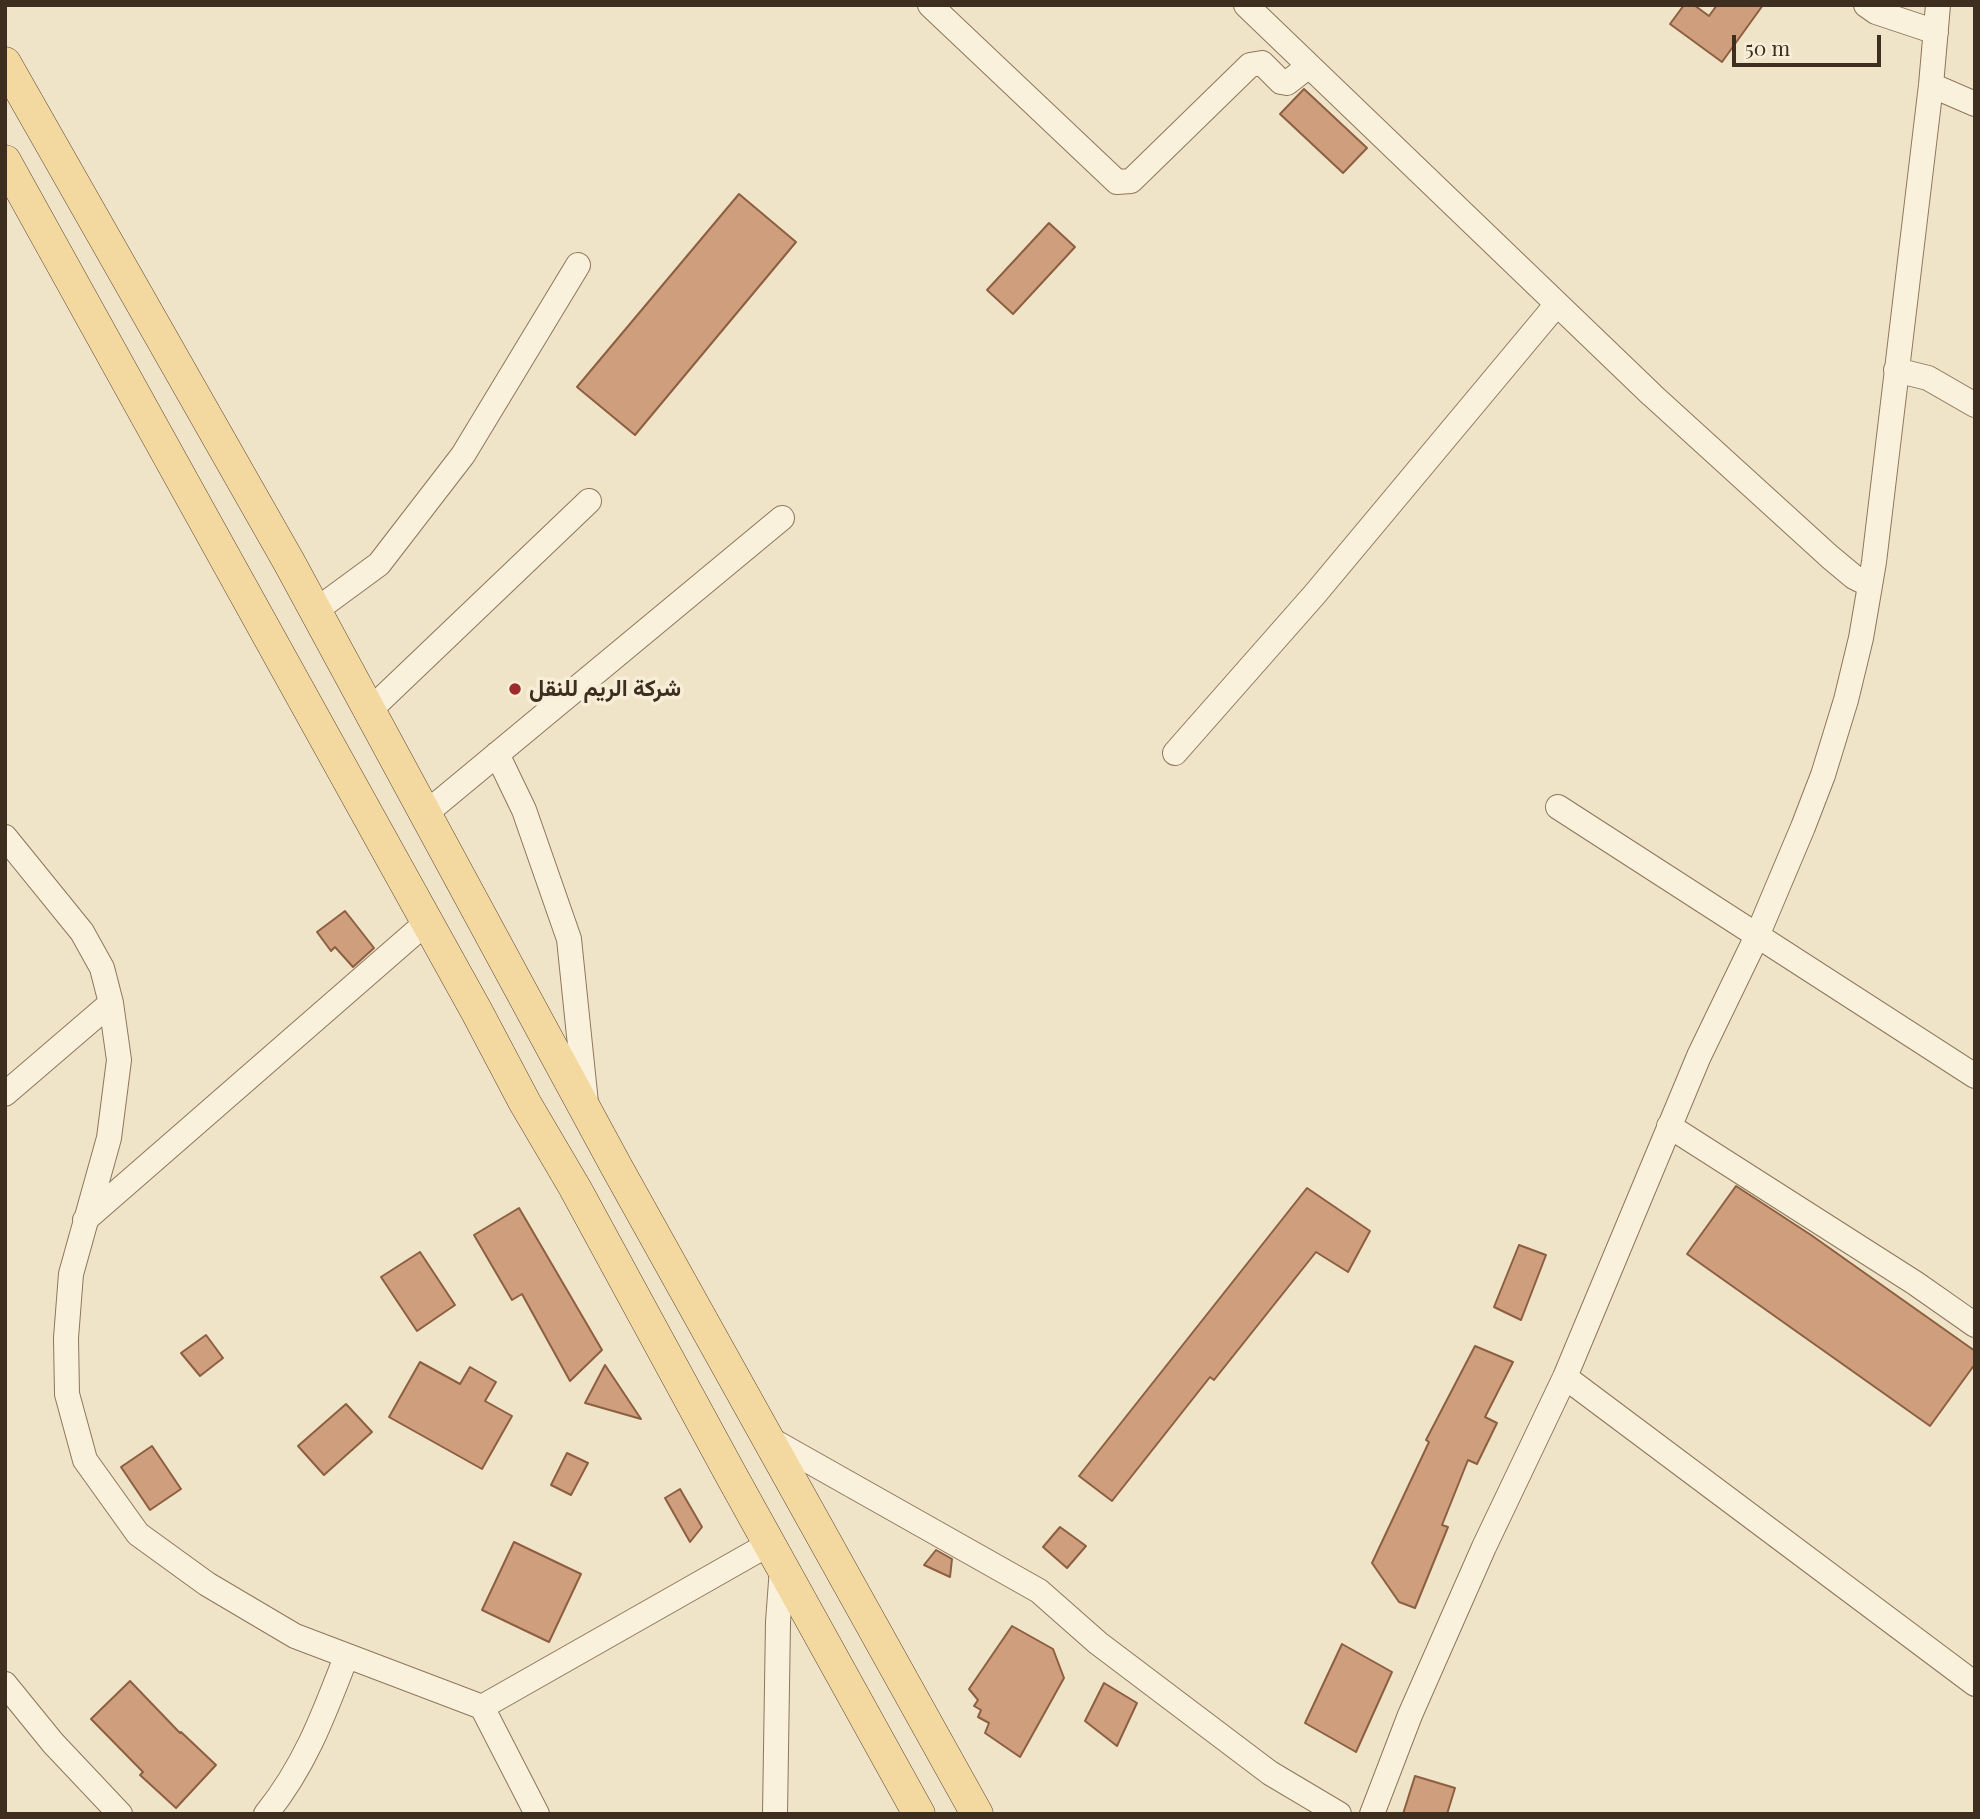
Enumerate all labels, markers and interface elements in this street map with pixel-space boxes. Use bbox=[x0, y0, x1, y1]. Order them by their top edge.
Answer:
scale bar bbox=[1735, 21, 1884, 65]
text: 50 m bbox=[1745, 33, 1790, 61]
place label: شركة الريم للنقل bbox=[529, 675, 681, 703]
marker: شركة الريم للنقل bbox=[507, 681, 523, 697]

